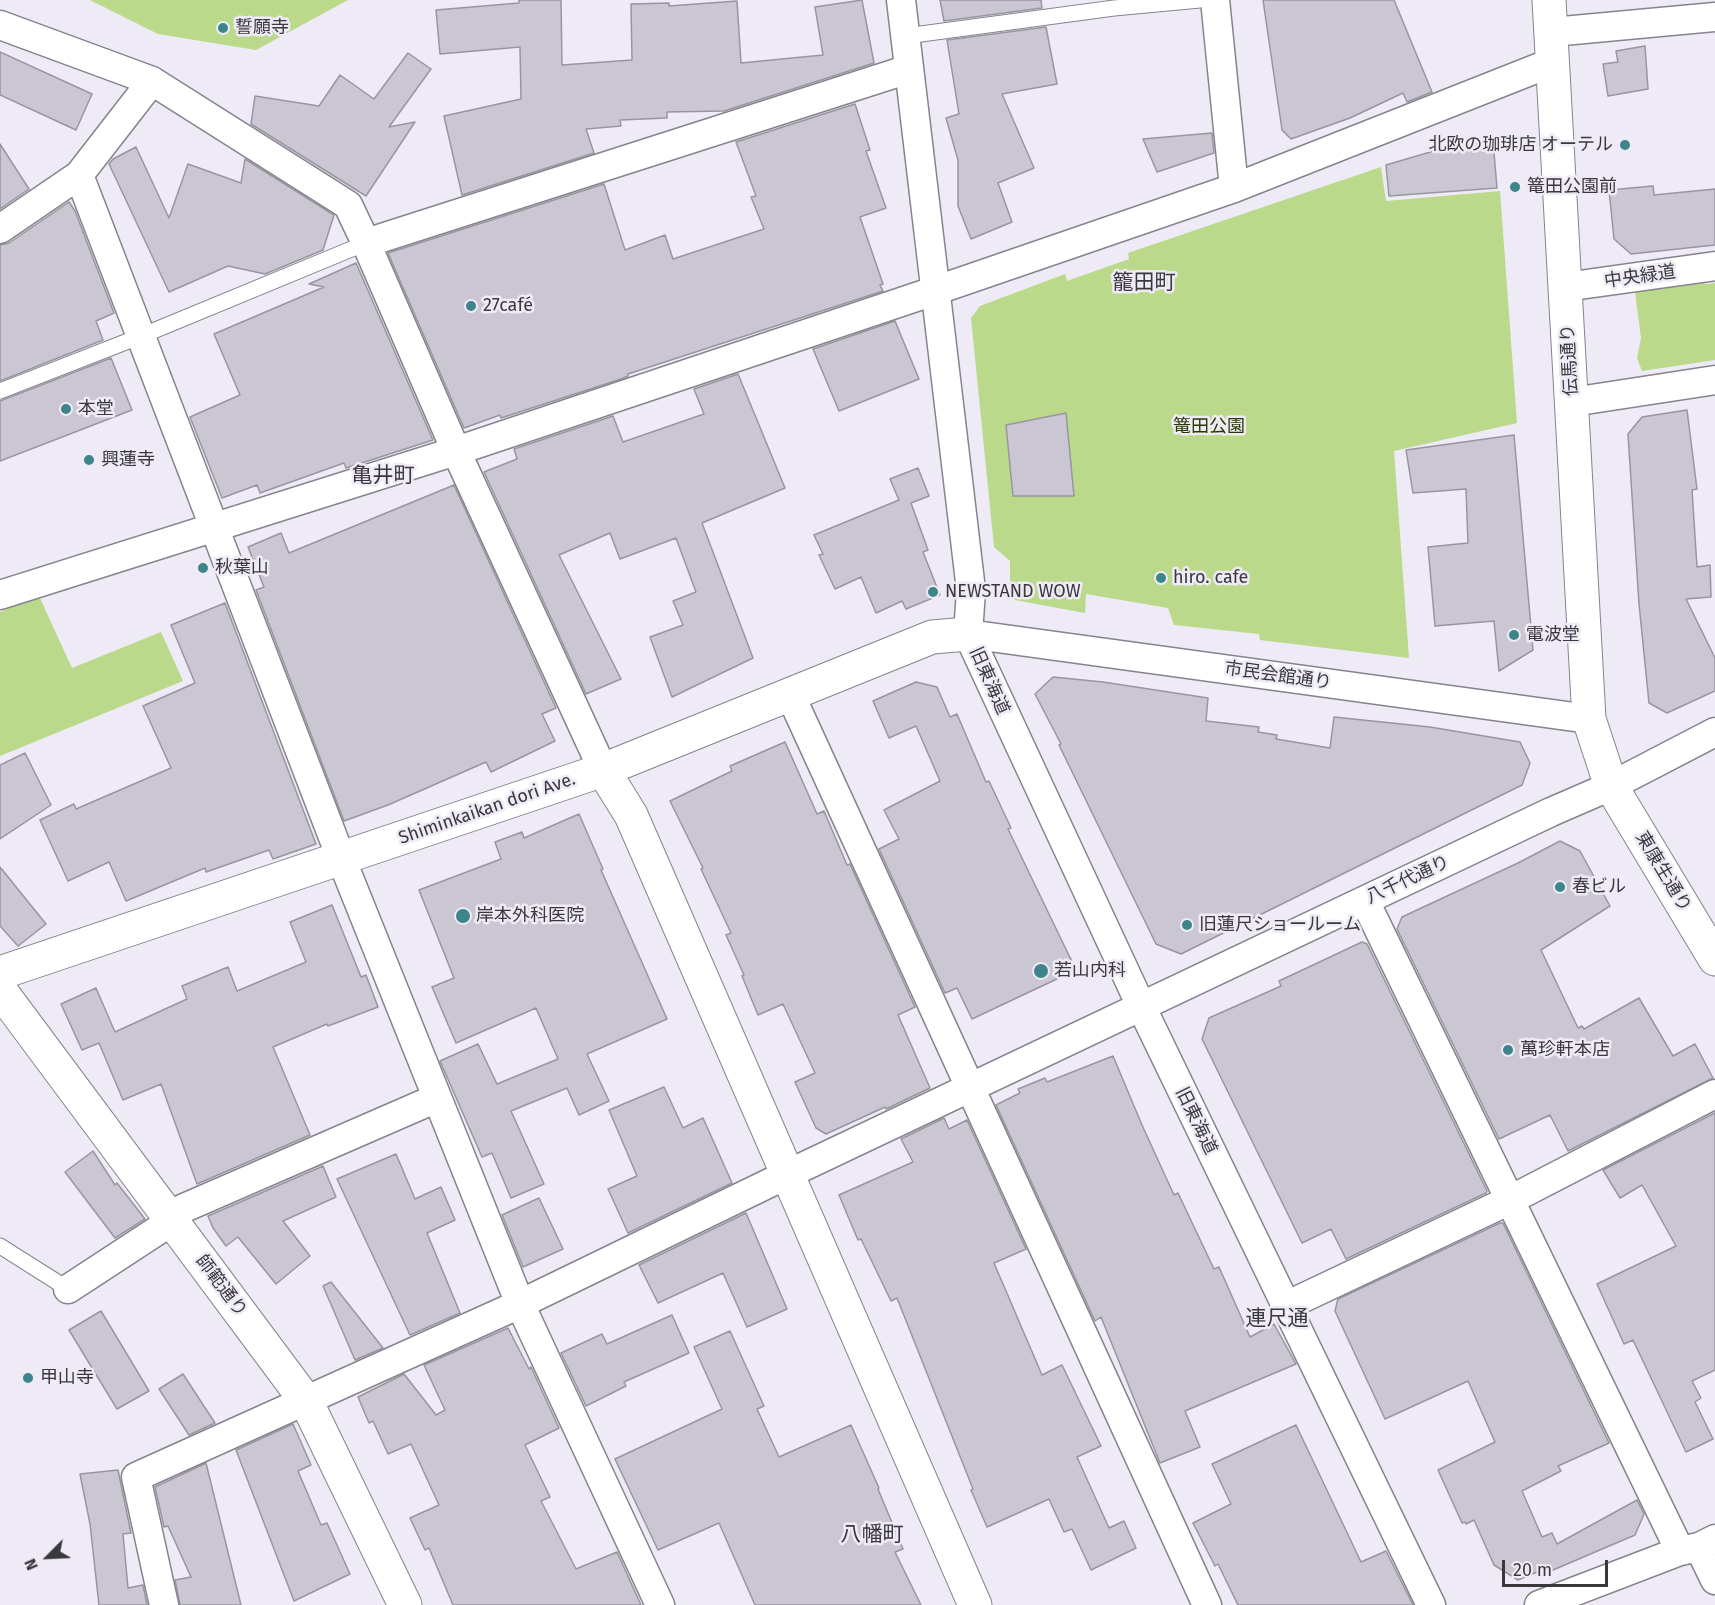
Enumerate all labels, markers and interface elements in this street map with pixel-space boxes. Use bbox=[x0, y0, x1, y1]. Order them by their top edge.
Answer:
place label: 誓願寺 bbox=[235, 17, 289, 39]
marker: 誓願寺 bbox=[216, 21, 230, 35]
place label: 北欧の珈琲店 オーテル bbox=[1428, 134, 1613, 156]
marker: 北欧の珈琲店 オーテル bbox=[1618, 138, 1632, 152]
place label: 篭田公園前 bbox=[1527, 176, 1617, 198]
marker: 篭田公園前 bbox=[1508, 180, 1522, 194]
street label: 中央緑道 bbox=[1603, 261, 1677, 293]
district label: 籠田町 bbox=[1113, 270, 1175, 296]
place label: 27café bbox=[483, 295, 533, 317]
marker: 27café bbox=[464, 299, 478, 313]
street label: 伝馬通り bbox=[1557, 323, 1583, 397]
place label: 本堂 bbox=[78, 398, 114, 420]
marker: 本堂 bbox=[59, 402, 73, 416]
park label: 篭田公園 bbox=[1173, 416, 1245, 438]
place label: 興蓮寺 bbox=[101, 449, 155, 471]
marker: 興蓮寺 bbox=[82, 453, 96, 467]
district label: 亀井町 bbox=[352, 463, 414, 489]
place label: 秋葉山 bbox=[215, 557, 269, 579]
marker: 秋葉山 bbox=[196, 561, 210, 575]
place label: hiro. cafe bbox=[1173, 567, 1248, 589]
marker: hiro. cafe bbox=[1154, 571, 1168, 585]
place label: NEWSTAND WOW bbox=[945, 581, 1081, 603]
marker: NEWSTAND WOW bbox=[926, 585, 940, 599]
place label: 電波堂 bbox=[1526, 624, 1580, 646]
marker: 電波堂 bbox=[1507, 628, 1521, 642]
street label: 旧東海道 bbox=[964, 644, 1014, 718]
street label: 市民会館通り bbox=[1223, 658, 1333, 694]
street label: Shiminkaikan dori Ave. bbox=[396, 769, 578, 849]
street label: 東康生通り bbox=[1631, 828, 1695, 916]
street label: 八千代通り bbox=[1363, 851, 1453, 909]
place label: 春ビル bbox=[1572, 876, 1626, 898]
marker: 春ビル bbox=[1553, 880, 1567, 894]
place label: 岸本外科医院 bbox=[476, 905, 584, 927]
marker: 岸本外科医院 bbox=[454, 907, 472, 925]
place label: 旧蓮尺ショールーム bbox=[1199, 914, 1361, 936]
marker: 旧蓮尺ショールーム bbox=[1180, 918, 1194, 932]
place label: 若山内科 bbox=[1054, 960, 1126, 982]
marker: 若山内科 bbox=[1032, 962, 1050, 980]
place label: 萬珍軒本店 bbox=[1520, 1039, 1610, 1061]
marker: 萬珍軒本店 bbox=[1501, 1043, 1515, 1057]
street label: 旧東海道 bbox=[1171, 1084, 1221, 1158]
street label: 師範通り bbox=[191, 1251, 251, 1321]
district label: 連尺通 bbox=[1246, 1306, 1308, 1332]
place label: 甲山寺 bbox=[40, 1367, 94, 1389]
marker: 甲山寺 bbox=[21, 1371, 35, 1385]
district label: 八幡町 bbox=[841, 1522, 903, 1548]
north arrow bbox=[18, 1527, 78, 1587]
scale bar bbox=[1505, 1548, 1612, 1586]
text: N bbox=[20, 1556, 42, 1573]
text: 20 m bbox=[1513, 1559, 1552, 1581]

